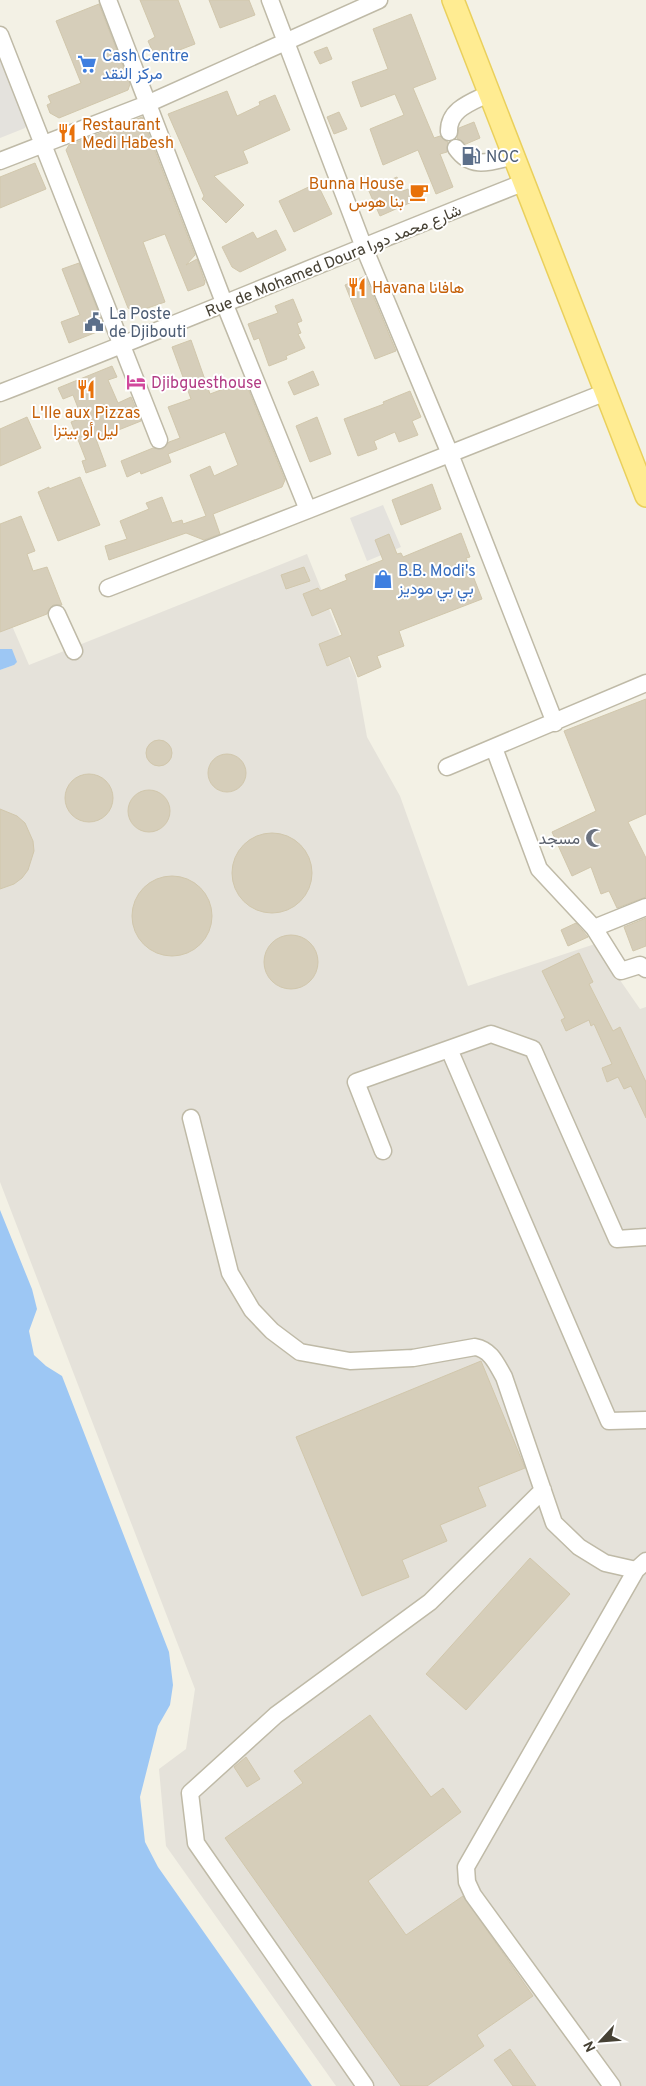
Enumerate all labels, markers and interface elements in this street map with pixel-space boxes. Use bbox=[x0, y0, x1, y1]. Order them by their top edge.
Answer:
place label: Cash Centre مركز النقد bbox=[102, 47, 189, 85]
supermarket icon: Cash Centre مركز النقد bbox=[76, 53, 98, 75]
place label: Restaurant Medi Habesh bbox=[82, 116, 174, 154]
restaurant icon: Restaurant Medi Habesh bbox=[56, 122, 78, 144]
fuel station icon: NOC bbox=[460, 145, 482, 167]
place label: NOC bbox=[486, 148, 519, 168]
place label: Bunna House بنا هوس bbox=[309, 175, 404, 213]
cafe icon: Bunna House بنا هوس bbox=[408, 181, 430, 203]
street label: Rue de Mohamed Doura شارع محمد دورا bbox=[203, 201, 465, 323]
restaurant icon: Havana هافانا bbox=[346, 276, 368, 298]
place label: Havana هافانا bbox=[372, 279, 464, 299]
place label: La Poste de Djibouti bbox=[109, 305, 186, 343]
public building icon: La Poste de Djibouti bbox=[83, 311, 105, 333]
hotel icon: Djibguesthouse bbox=[125, 371, 147, 393]
place label: Djibguesthouse bbox=[151, 374, 262, 394]
restaurant icon: L'Ile aux Pizzas ليل أو بيتزا bbox=[75, 378, 97, 400]
place label: L'Ile aux Pizzas ليل أو بيتزا bbox=[31, 404, 141, 442]
place label: B.B. Modi's بي بي موديز bbox=[397, 562, 476, 602]
shop icon: B.B. Modi's بي بي موديز bbox=[372, 568, 394, 590]
mosque icon: مسجد bbox=[584, 827, 606, 849]
place label: مسجد bbox=[539, 830, 580, 850]
north arrow bbox=[576, 2016, 626, 2066]
text: N bbox=[581, 2038, 601, 2054]

